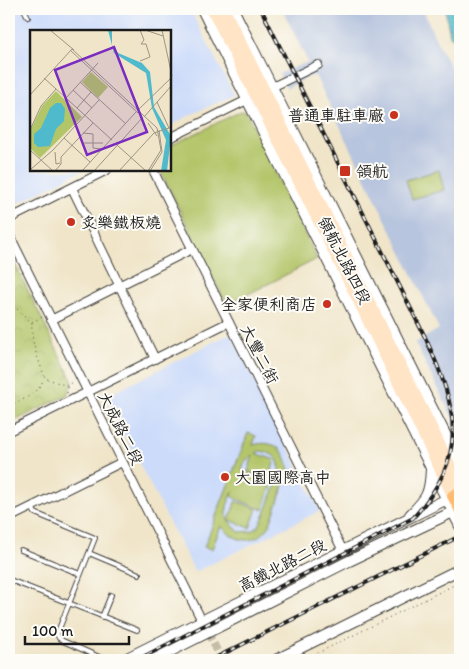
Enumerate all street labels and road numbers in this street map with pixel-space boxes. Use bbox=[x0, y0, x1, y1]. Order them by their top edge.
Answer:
street label: 領航北路四段 bbox=[314, 213, 375, 307]
street label: 大豐二街 bbox=[237, 321, 283, 387]
street label: 大成路二段 bbox=[94, 388, 147, 468]
street label: 高鐵北路二段 bbox=[235, 535, 329, 596]

